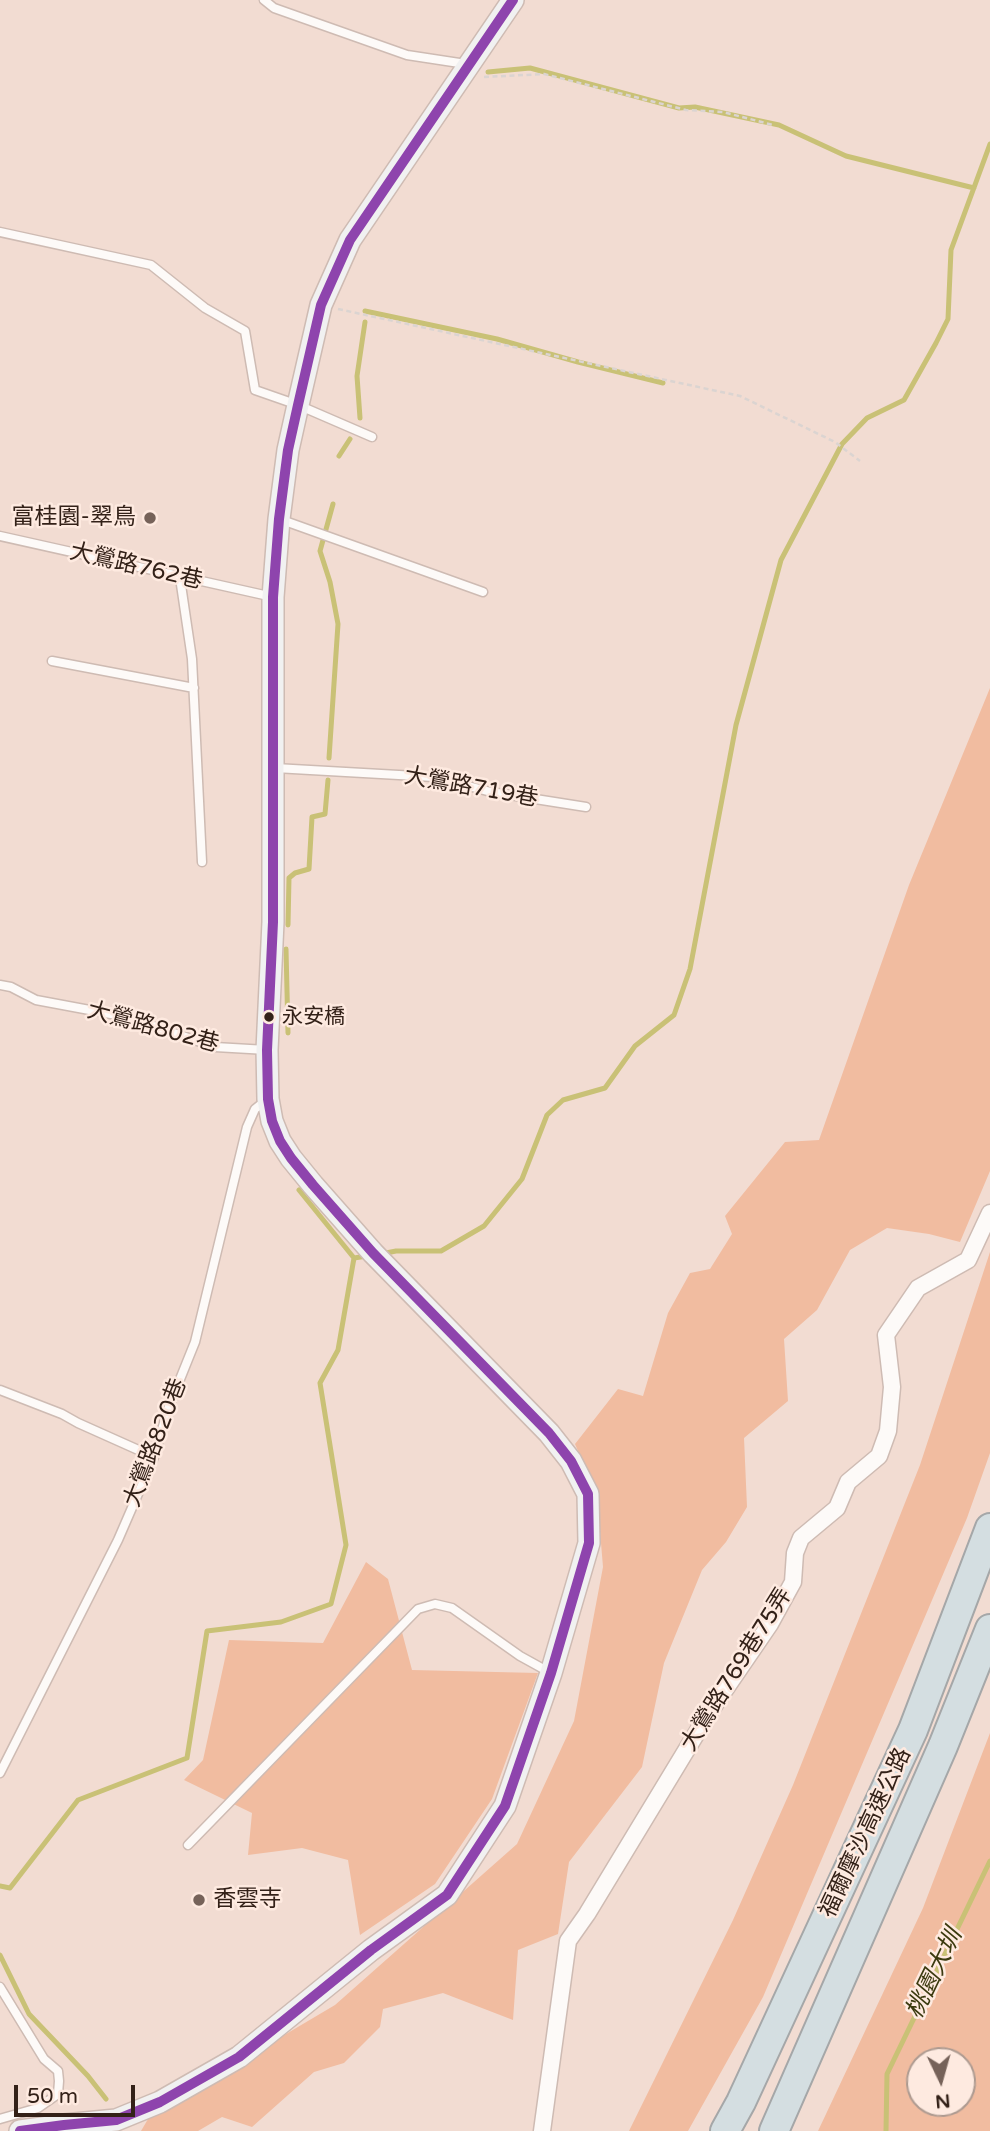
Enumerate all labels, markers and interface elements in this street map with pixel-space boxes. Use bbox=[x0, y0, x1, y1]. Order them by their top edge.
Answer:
place label: 富桂園-翠鳥 bbox=[12, 504, 136, 532]
marker: 富桂園-翠鳥 bbox=[142, 510, 158, 526]
street label: 大鶯路762巷 bbox=[67, 538, 205, 596]
street label: 大鶯路719巷 bbox=[402, 763, 540, 813]
street label: 大鶯路802巷 bbox=[84, 997, 222, 1059]
place label: 永安橋 bbox=[282, 1004, 345, 1030]
marker: 永安橋 bbox=[262, 1010, 276, 1024]
street label: 大鶯路820巷 bbox=[119, 1375, 193, 1511]
street label: 大鶯路769巷75弄 bbox=[676, 1583, 798, 1757]
street label: 福爾摩沙高速公路 bbox=[815, 1744, 917, 1922]
place label: 香雲寺 bbox=[213, 1886, 282, 1914]
marker: 香雲寺 bbox=[191, 1892, 207, 1908]
water label: 桃園大圳 bbox=[901, 1925, 969, 2023]
north arrow bbox=[906, 2047, 976, 2117]
scale bar bbox=[18, 2072, 138, 2116]
text: 50 m bbox=[27, 2084, 78, 2109]
text: N bbox=[934, 2089, 951, 2113]

